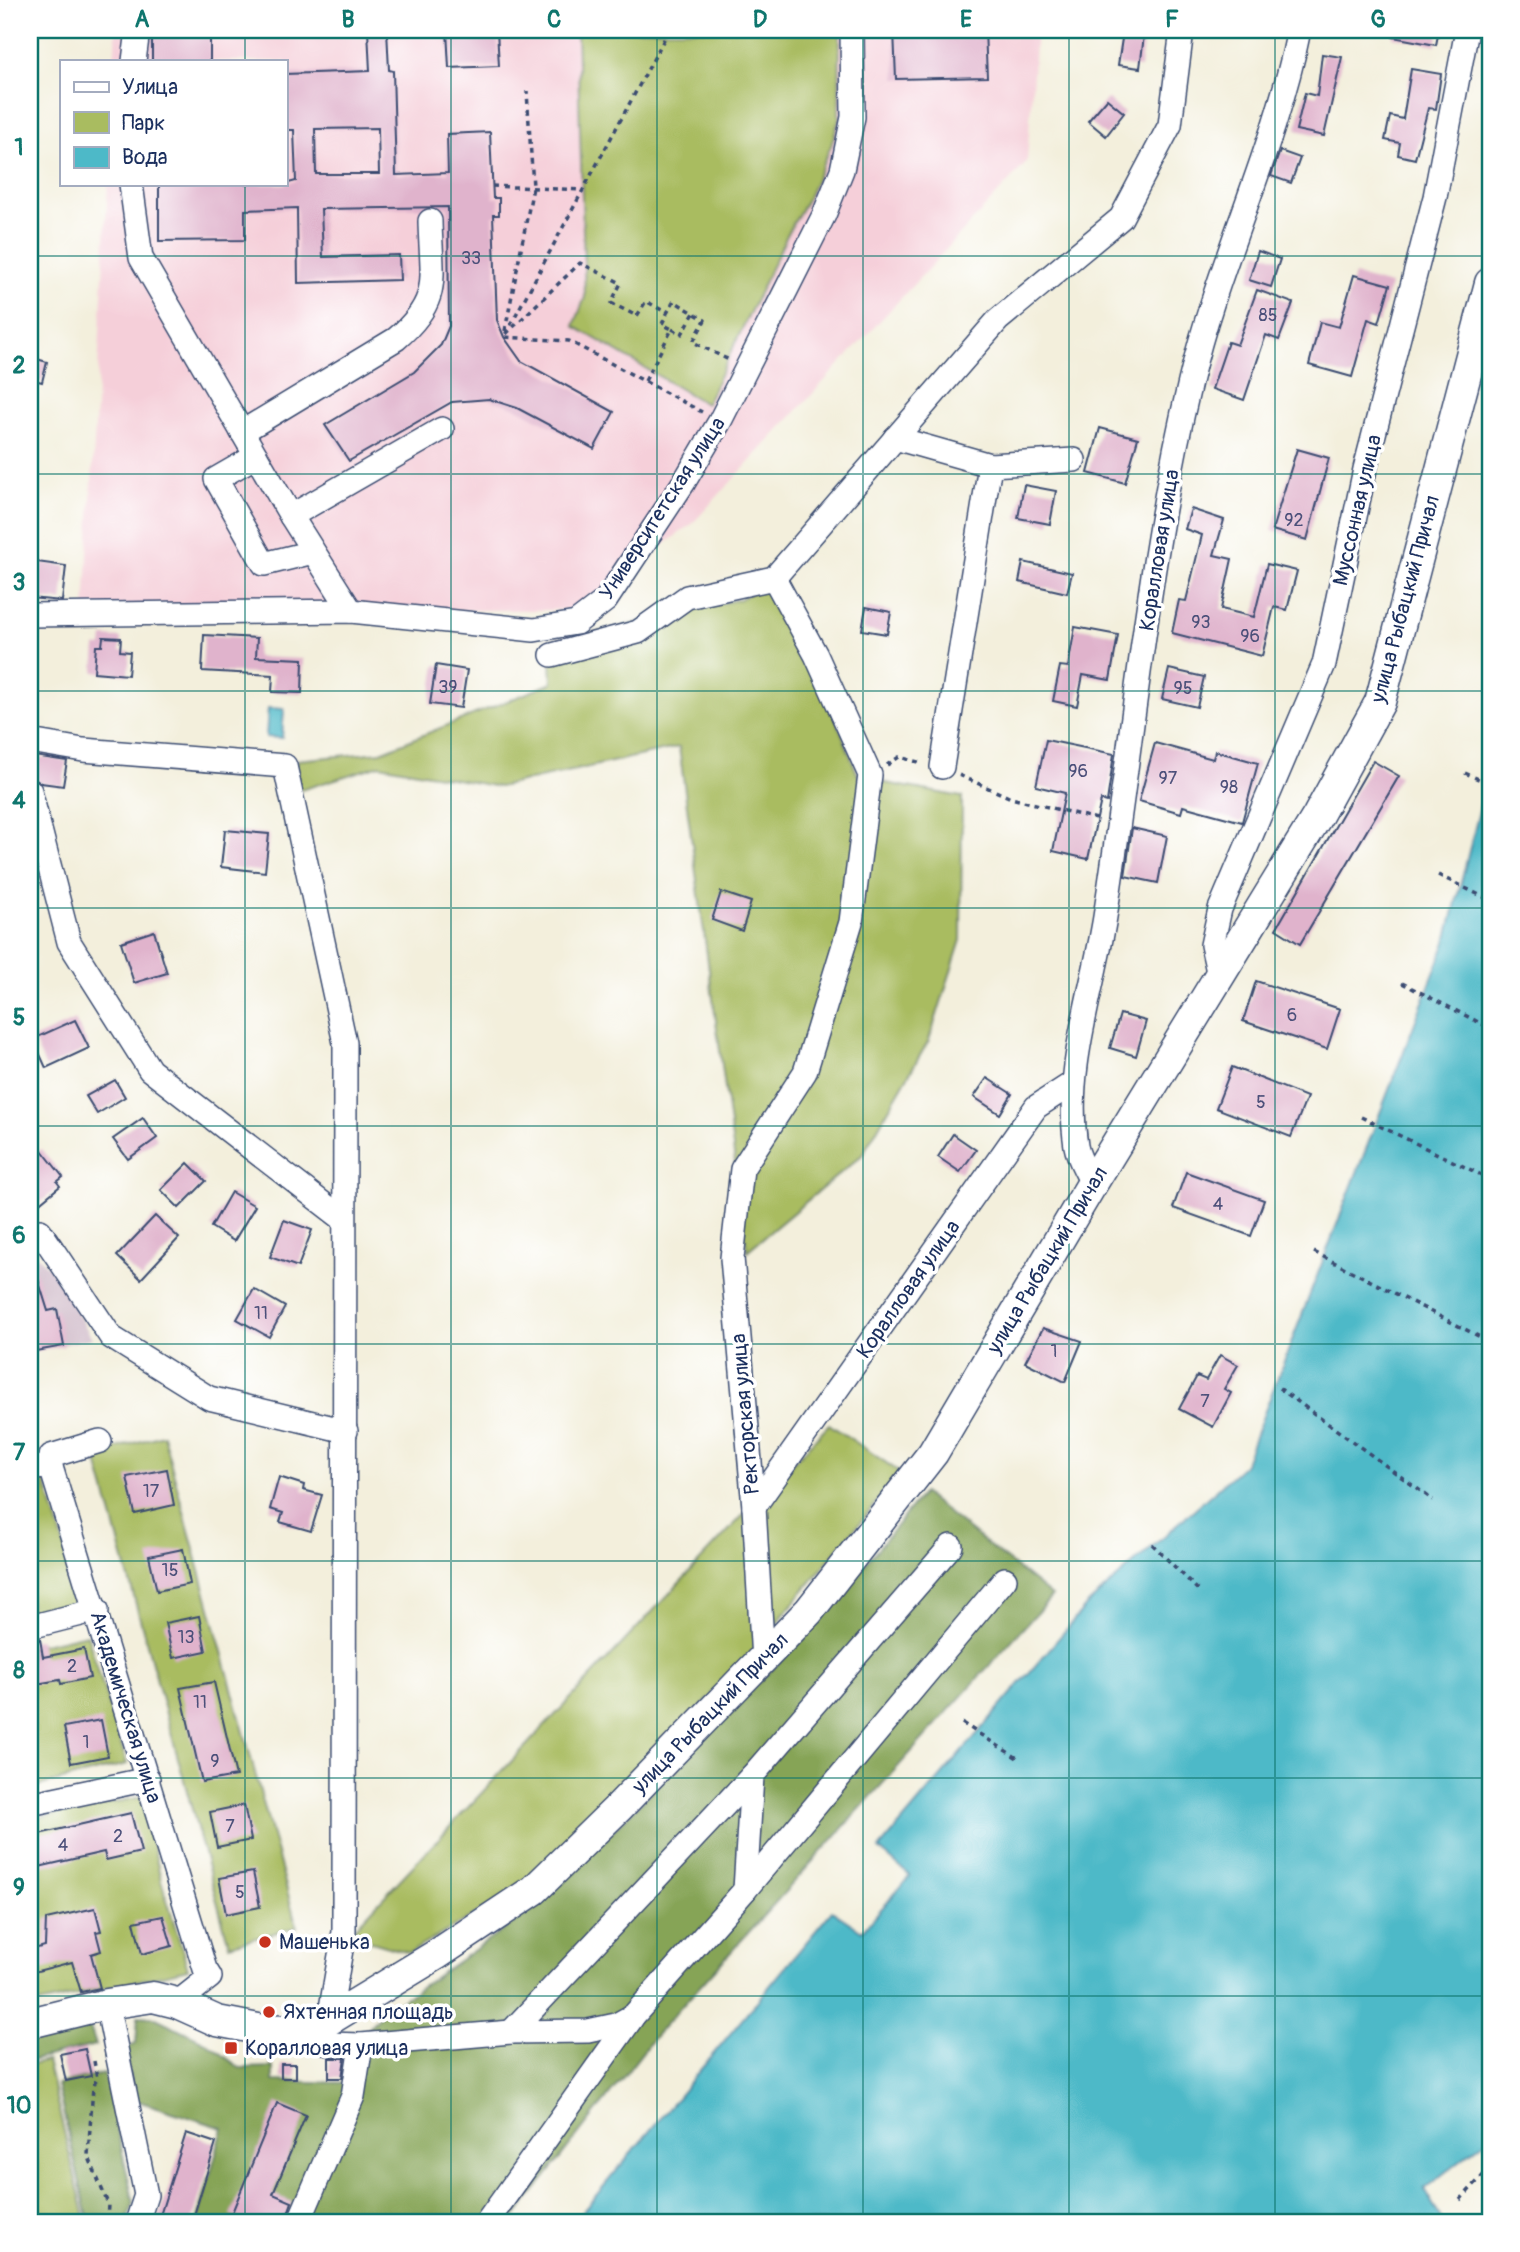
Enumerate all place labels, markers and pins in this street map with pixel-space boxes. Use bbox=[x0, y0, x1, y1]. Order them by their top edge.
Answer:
place label: Машенька bbox=[279, 1929, 370, 1956]
marker: Машенька bbox=[257, 1934, 273, 1950]
place label: Яхтенная площадь bbox=[283, 1999, 454, 2026]
marker: Яхтенная площадь bbox=[261, 2004, 277, 2020]
place label: Коралловая улица bbox=[245, 2035, 408, 2062]
marker: Коралловая улица bbox=[223, 2040, 239, 2056]

